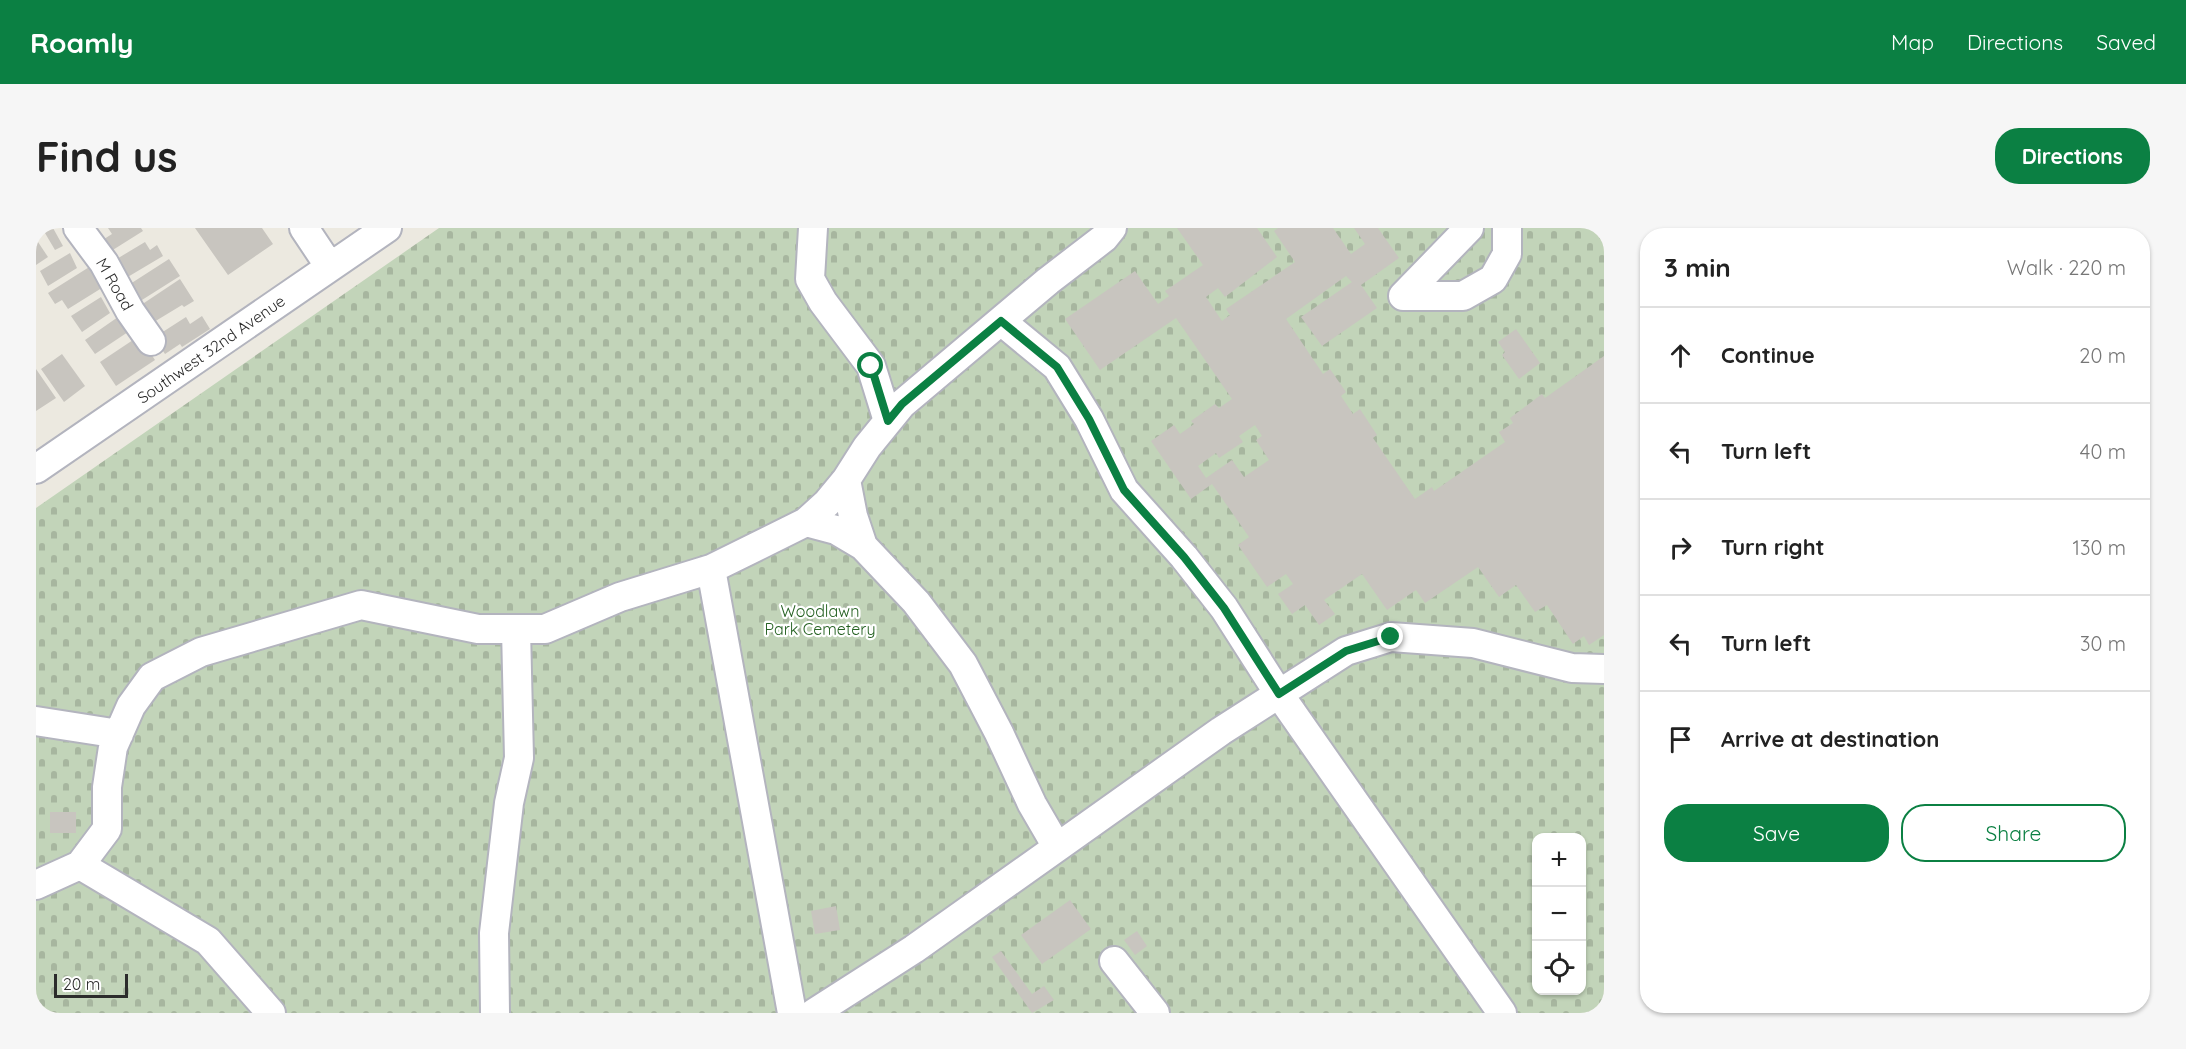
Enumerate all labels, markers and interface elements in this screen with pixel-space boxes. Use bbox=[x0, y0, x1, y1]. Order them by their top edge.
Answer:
text: Roamly bbox=[30, 25, 134, 60]
text: Map bbox=[1891, 29, 1934, 55]
text: Directions bbox=[1967, 29, 2063, 55]
text: Saved bbox=[2096, 29, 2156, 55]
button: Directions bbox=[1995, 128, 2150, 184]
text: Find us bbox=[36, 130, 178, 183]
text: 3 min bbox=[1664, 251, 1731, 284]
street label: M Road bbox=[92, 254, 138, 314]
text: Walk · 220 m bbox=[2007, 255, 2126, 280]
street label: Southwest 32nd Avenue bbox=[133, 290, 289, 408]
icon: ahead bbox=[1664, 339, 1697, 372]
text: Continue bbox=[1721, 341, 1815, 369]
text: 20 m bbox=[2079, 343, 2126, 368]
route start bbox=[857, 352, 883, 378]
icon: left bbox=[1664, 435, 1697, 468]
text: Turn left bbox=[1721, 437, 1811, 465]
text: 40 m bbox=[2080, 439, 2126, 464]
icon: right bbox=[1664, 531, 1697, 564]
text: Turn right bbox=[1721, 533, 1825, 561]
text: 130 m bbox=[2073, 535, 2126, 560]
park label: Woodlawn Park Cemetery bbox=[765, 601, 876, 639]
route end bbox=[1377, 623, 1403, 649]
icon: left bbox=[1664, 627, 1697, 660]
text: Turn left bbox=[1721, 629, 1811, 657]
text: 30 m bbox=[2080, 631, 2126, 656]
icon: arrive bbox=[1664, 723, 1697, 756]
text: Arrive at destination bbox=[1721, 725, 1939, 753]
button: Save bbox=[1664, 804, 1889, 862]
button: Share bbox=[1901, 804, 2126, 862]
map controls bbox=[1532, 833, 1586, 995]
button: + bbox=[1532, 833, 1586, 887]
button: − bbox=[1532, 887, 1586, 941]
button: locate bbox=[1532, 941, 1586, 995]
scale bar bbox=[54, 971, 128, 998]
text: 20 m bbox=[63, 974, 100, 994]

